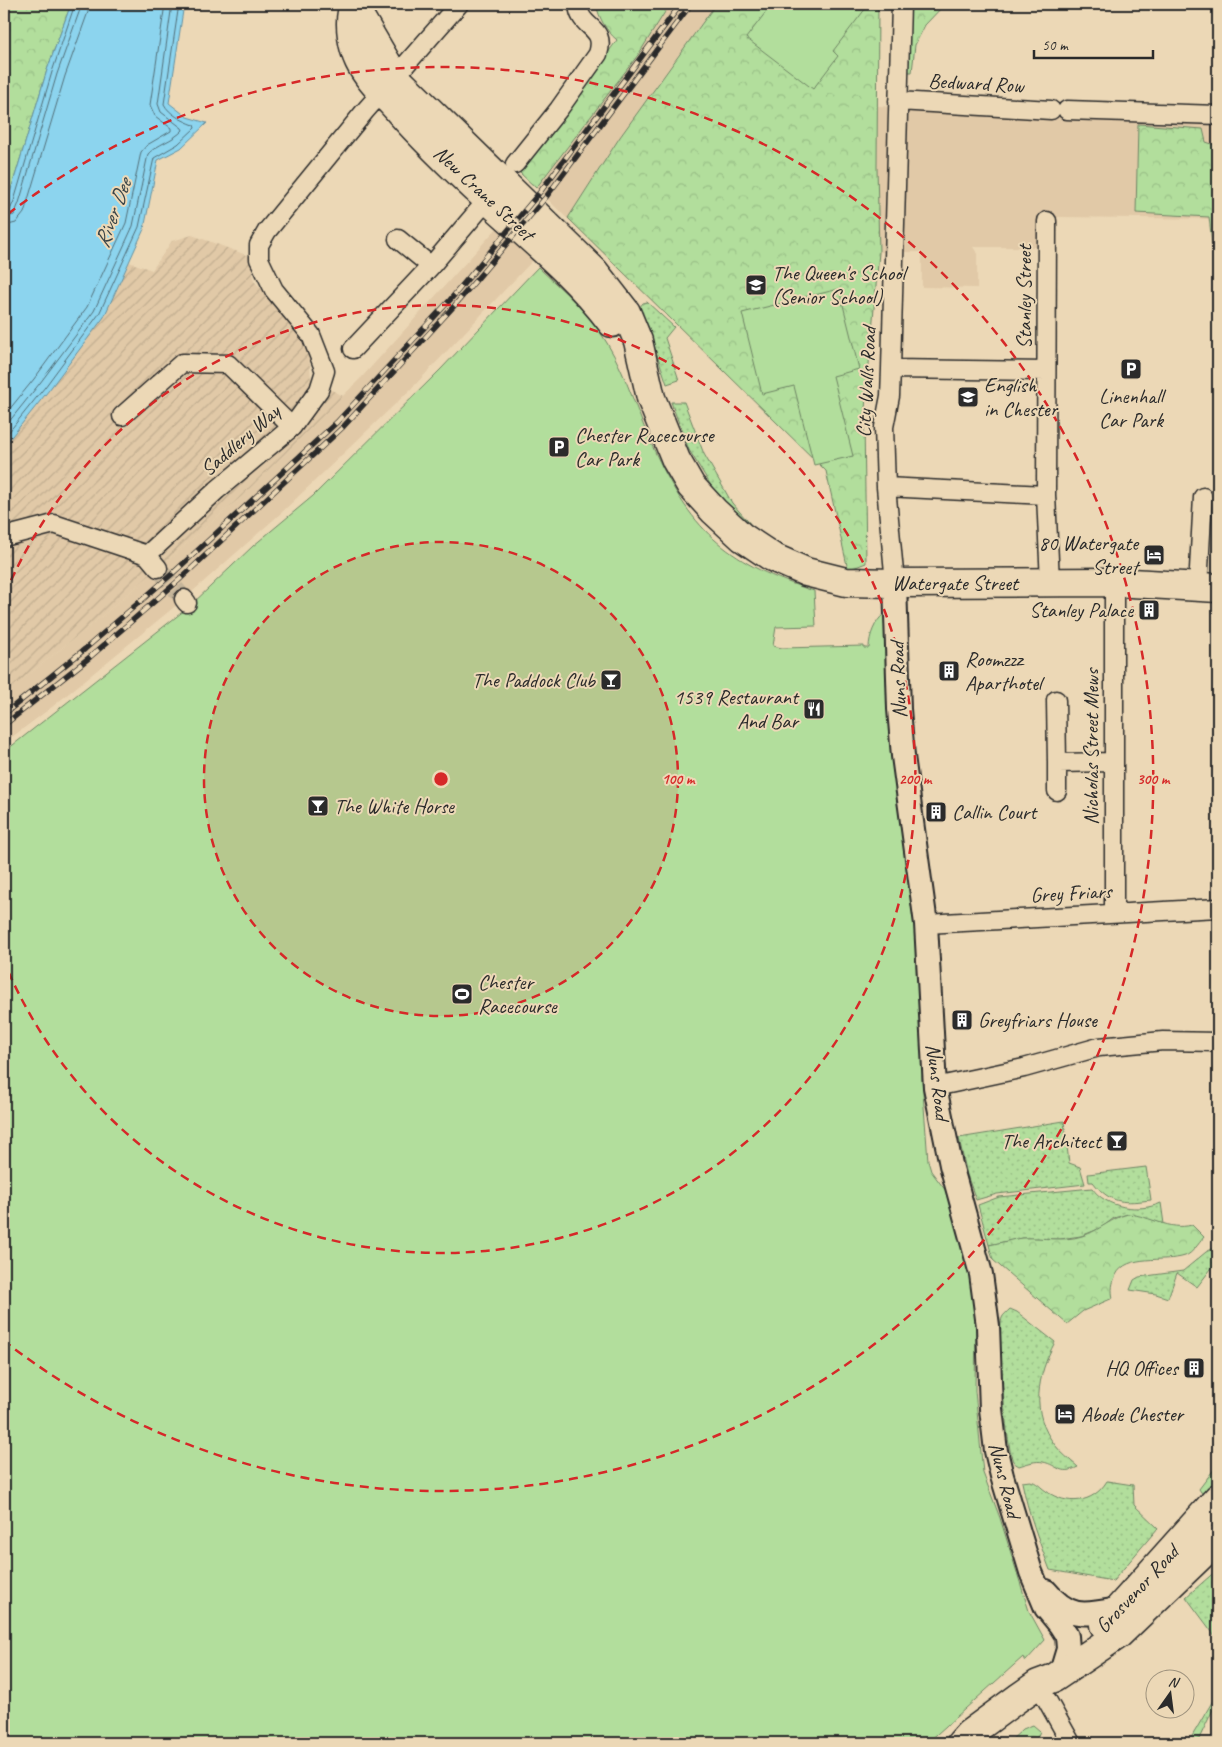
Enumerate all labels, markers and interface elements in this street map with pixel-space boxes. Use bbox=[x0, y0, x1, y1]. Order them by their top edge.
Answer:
scale bar bbox=[1034, 28, 1153, 60]
text: 50 m bbox=[1042, 36, 1069, 55]
street label: Bedward Row bbox=[928, 68, 1027, 99]
street label: New Crane Street bbox=[428, 140, 542, 248]
water label: River Dee bbox=[88, 172, 140, 251]
street label: Stanley Street bbox=[1011, 243, 1037, 349]
place label: The Queen's School (Senior School) bbox=[772, 260, 908, 310]
school or university icon: The Queen's School (Senior School) bbox=[744, 273, 768, 297]
street label: City Walls Road bbox=[850, 323, 882, 438]
parking icon: Linenhall Car Park bbox=[1119, 357, 1143, 381]
place label: English in Chester bbox=[984, 372, 1059, 422]
place label: Linenhall Car Park bbox=[1099, 383, 1166, 433]
school or university icon: English in Chester bbox=[956, 385, 980, 409]
street label: Saddlery Way bbox=[195, 397, 286, 482]
place label: Chester Racecourse Car Park bbox=[575, 422, 716, 472]
parking icon: Chester Racecourse Car Park bbox=[547, 435, 571, 459]
place label: 80 Watergate Street bbox=[1039, 530, 1141, 580]
hotel icon: 80 Watergate Street bbox=[1142, 543, 1166, 567]
street label: Watergate Street bbox=[892, 570, 1020, 596]
place label: Stanley Palace bbox=[1029, 597, 1134, 623]
building icon: Stanley Palace bbox=[1137, 598, 1161, 622]
street label: Nuns Road bbox=[884, 638, 912, 719]
place label: Roomzzz Aparthotel bbox=[965, 646, 1045, 696]
building icon: Roomzzz Aparthotel bbox=[937, 659, 961, 683]
place label: The Paddock Club bbox=[472, 667, 597, 693]
street label: Nicholas Street Mews bbox=[1078, 667, 1104, 825]
bar icon: The Paddock Club bbox=[599, 668, 623, 692]
place label: 1539 Restaurant And Bar bbox=[674, 684, 800, 734]
restaurant icon: 1539 Restaurant And Bar bbox=[802, 697, 826, 721]
centre of rings bbox=[432, 770, 450, 788]
text: 100 m bbox=[662, 770, 696, 789]
text: 200 m bbox=[899, 770, 933, 789]
text: 300 m bbox=[1137, 770, 1171, 789]
place label: The White Horse bbox=[334, 793, 455, 819]
bar icon: The White Horse bbox=[306, 794, 330, 818]
place label: Callin Court bbox=[952, 799, 1038, 825]
building icon: Callin Court bbox=[924, 800, 948, 824]
street label: Grey Friars bbox=[1030, 878, 1114, 908]
place label: Chester Racecourse bbox=[478, 969, 558, 1019]
sports icon: Chester Racecourse bbox=[450, 982, 474, 1006]
place label: Greyfriars House bbox=[978, 1007, 1098, 1033]
building icon: Greyfriars House bbox=[950, 1008, 974, 1032]
street label: Nuns Road bbox=[920, 1042, 956, 1124]
place label: The Architect bbox=[1001, 1128, 1103, 1154]
bar icon: The Architect bbox=[1105, 1129, 1129, 1153]
place label: HQ Offices bbox=[1105, 1355, 1180, 1381]
building icon: HQ Offices bbox=[1182, 1356, 1206, 1380]
place label: Abode Chester bbox=[1081, 1401, 1184, 1427]
hotel icon: Abode Chester bbox=[1053, 1402, 1077, 1426]
street label: Nuns Road bbox=[983, 1440, 1028, 1523]
street label: Grosvenor Road bbox=[1090, 1538, 1186, 1638]
north arrow bbox=[1144, 1670, 1194, 1720]
text: N bbox=[1167, 1673, 1182, 1692]

